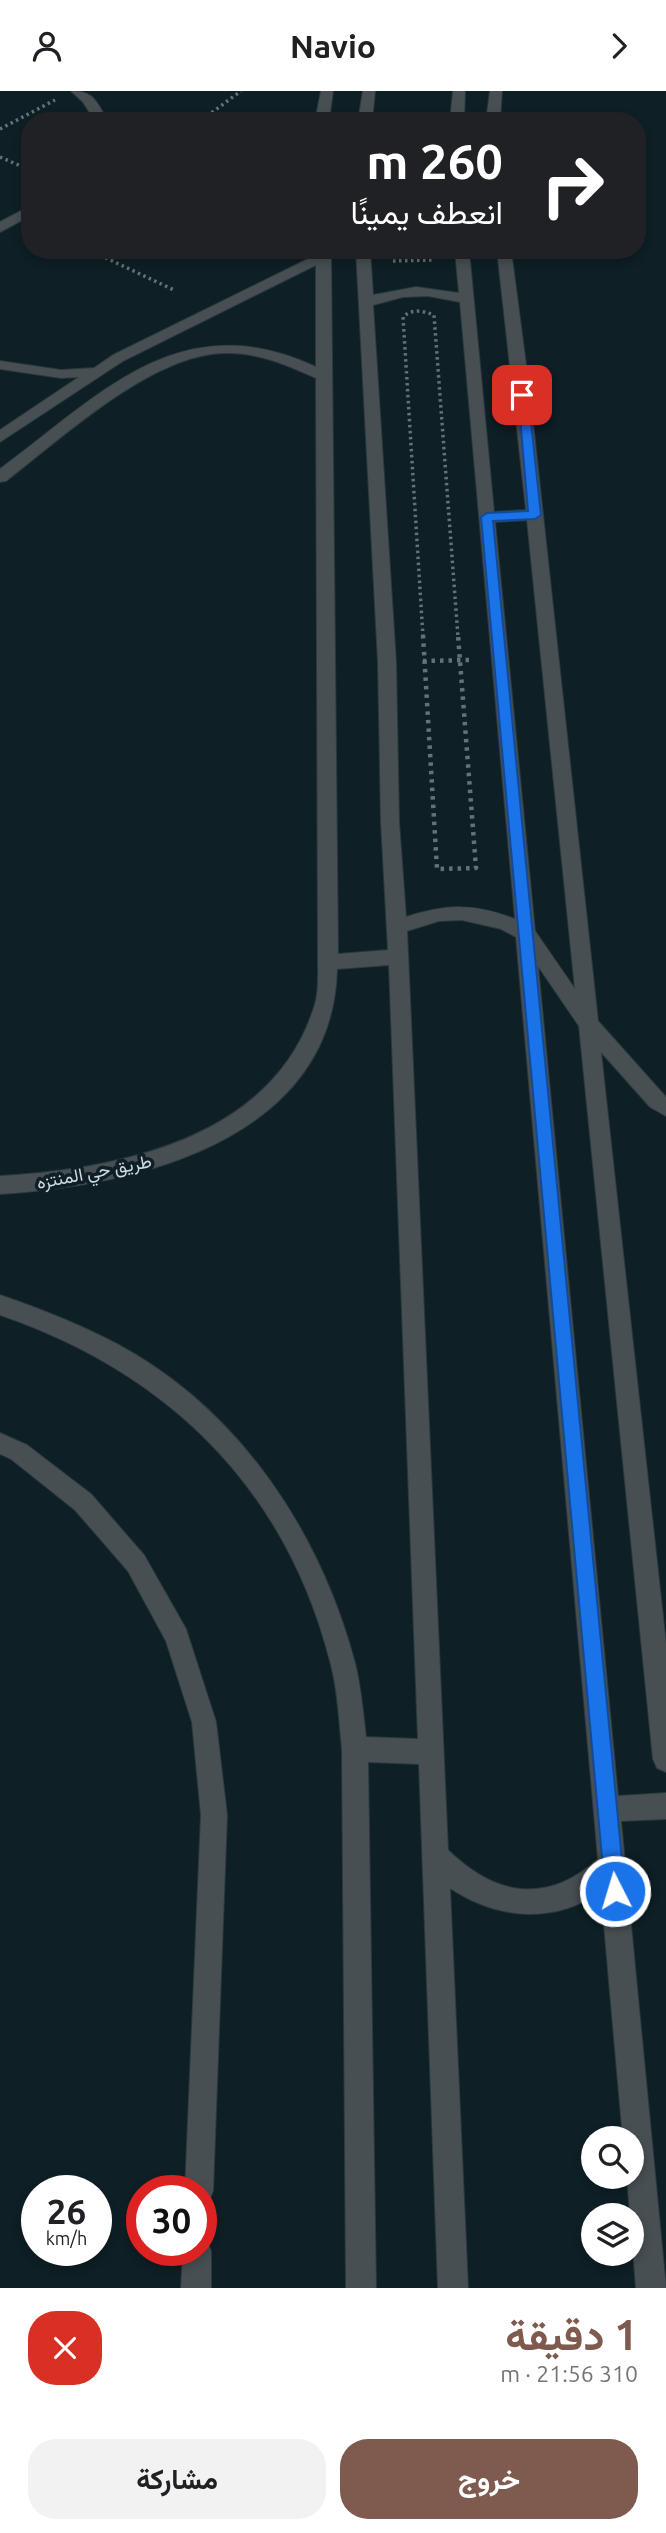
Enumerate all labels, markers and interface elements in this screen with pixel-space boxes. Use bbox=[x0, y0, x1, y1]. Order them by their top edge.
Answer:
icon: person bbox=[28, 27, 66, 65]
icon: forward bbox=[600, 27, 638, 65]
text: Navio bbox=[290, 28, 376, 64]
text: 260 m bbox=[366, 133, 503, 188]
icon: right bbox=[527, 140, 618, 231]
text: انعطف يمينًا bbox=[350, 194, 503, 230]
pin bbox=[492, 365, 552, 425]
icon: arrive bbox=[503, 376, 541, 414]
street label: طريق حي المنتزه bbox=[35, 1150, 154, 1198]
position arrow bbox=[578, 1854, 652, 1928]
map controls bbox=[581, 2126, 644, 2266]
button: search bbox=[581, 2126, 644, 2189]
speed limit sign: 30 bbox=[126, 2175, 217, 2266]
text: 26 bbox=[47, 2191, 86, 2231]
button: layers bbox=[581, 2203, 644, 2266]
text: km/h bbox=[46, 2228, 87, 2248]
button: close bbox=[28, 2311, 102, 2385]
text: 1 دقيقة bbox=[505, 2311, 638, 2358]
text: 310 m · 21:56 bbox=[500, 2361, 638, 2386]
button: مشاركة bbox=[28, 2439, 326, 2519]
button: خروج bbox=[340, 2439, 638, 2519]

